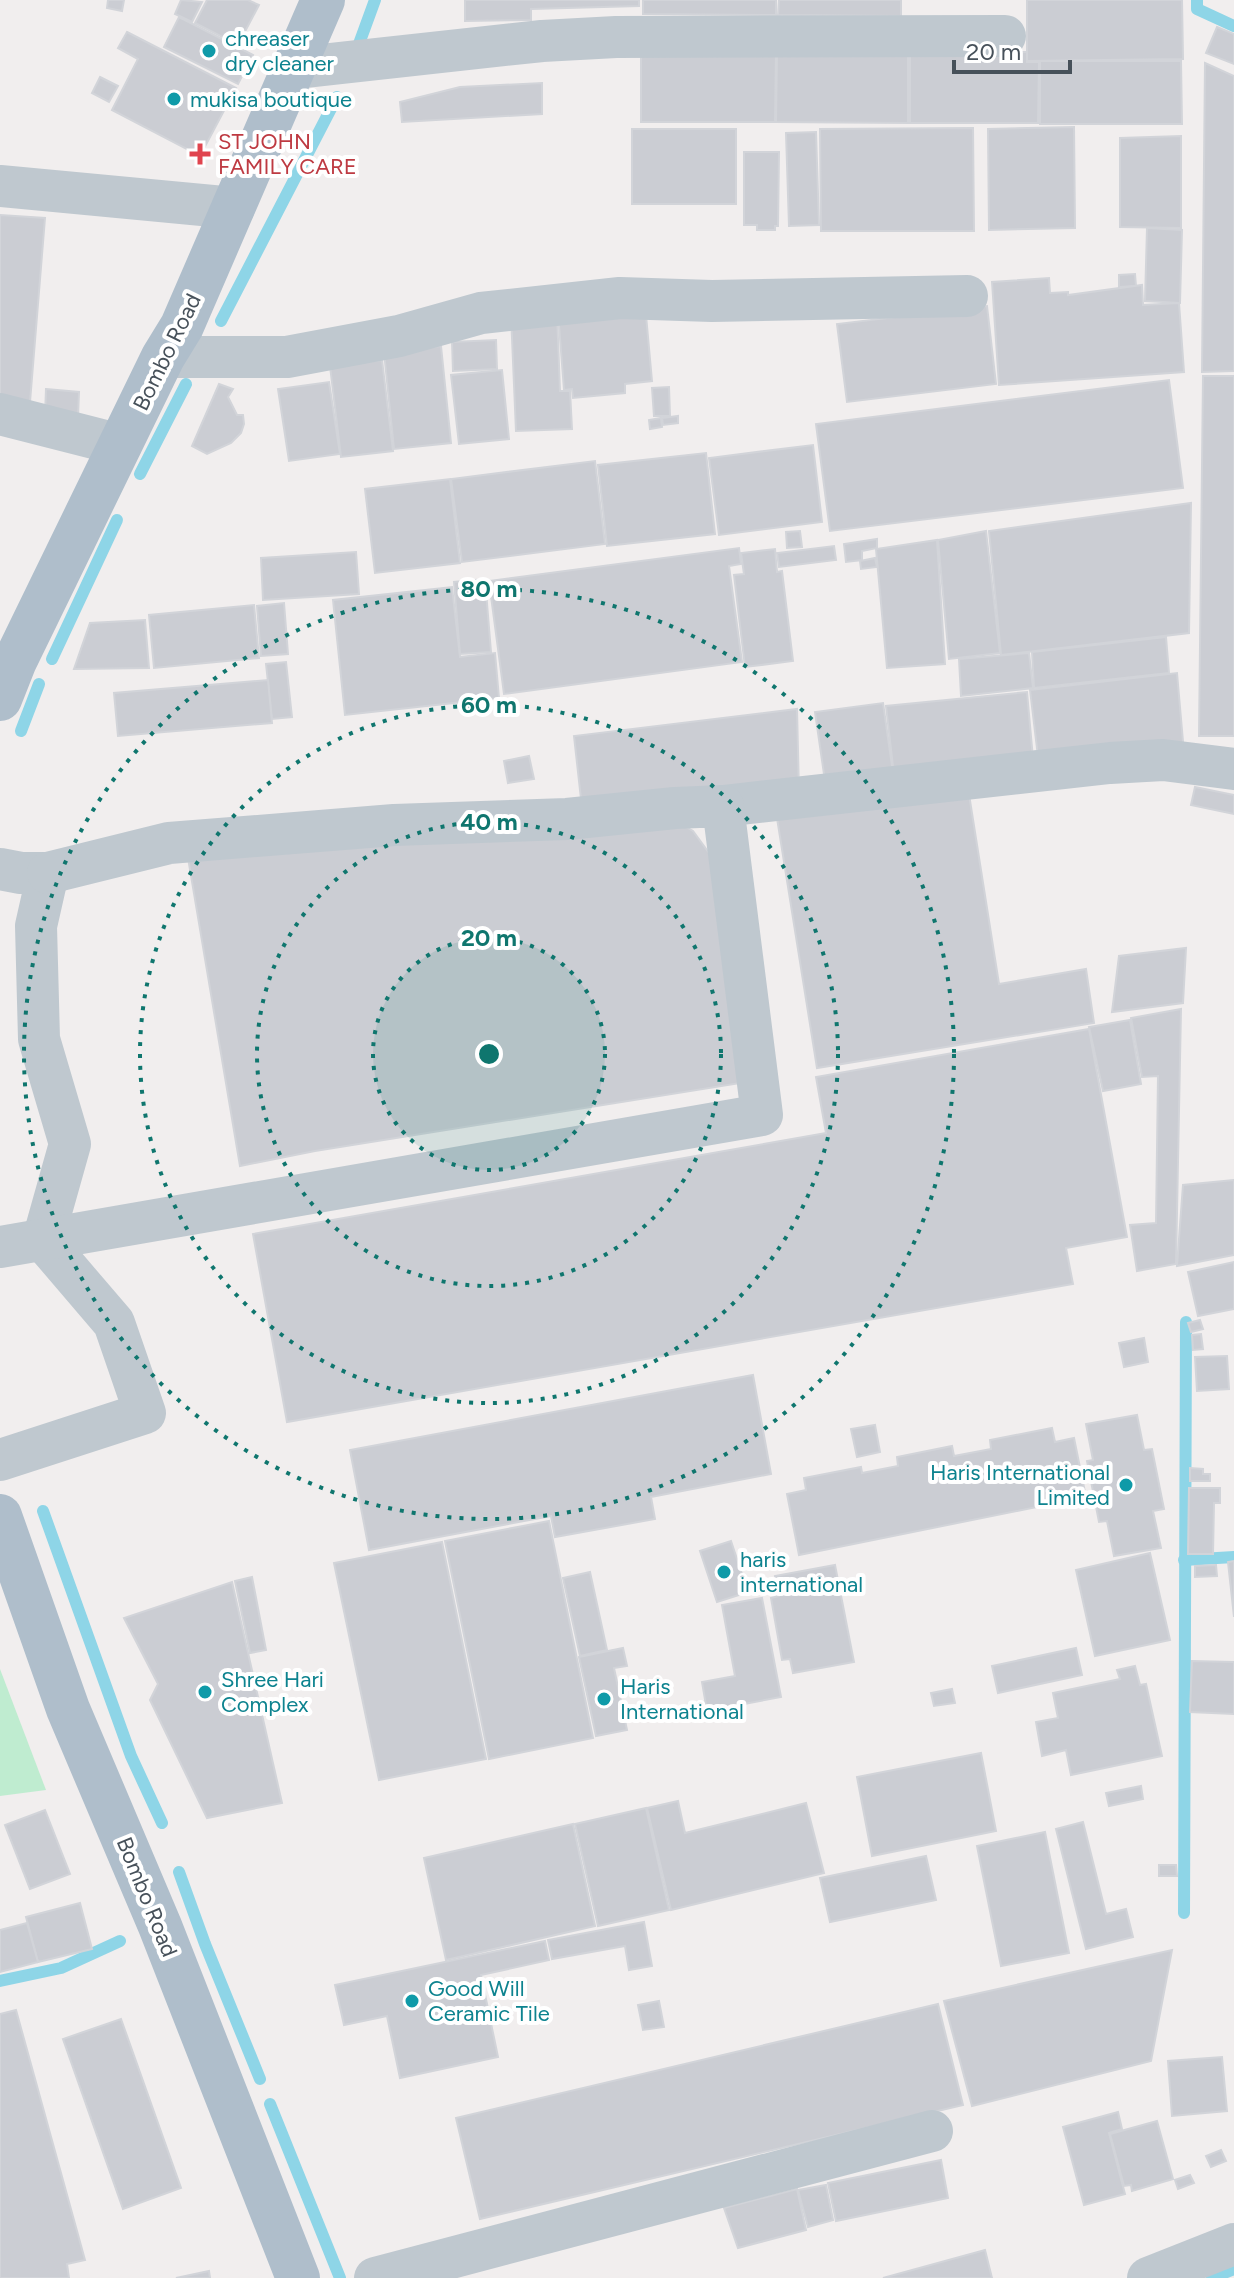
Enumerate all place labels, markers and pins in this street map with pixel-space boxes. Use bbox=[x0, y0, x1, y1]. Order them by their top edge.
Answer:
place label: chreaser dry cleaner bbox=[225, 25, 335, 77]
marker: chreaser dry cleaner bbox=[200, 42, 218, 60]
place label: mukisa boutique bbox=[190, 86, 352, 113]
marker: mukisa boutique bbox=[165, 90, 183, 108]
place label: ST JOHN FAMILY CARE bbox=[218, 128, 357, 180]
marker: ST JOHN FAMILY CARE bbox=[189, 143, 211, 165]
centre of rings bbox=[475, 1040, 503, 1068]
place label: Haris International Limited bbox=[930, 1459, 1110, 1511]
marker: Haris International Limited bbox=[1117, 1476, 1135, 1494]
place label: haris international bbox=[740, 1546, 863, 1598]
marker: haris international bbox=[715, 1563, 733, 1581]
place label: Shree Hari Complex bbox=[221, 1666, 324, 1718]
place label: Haris International bbox=[620, 1673, 744, 1725]
marker: Shree Hari Complex bbox=[196, 1683, 214, 1701]
marker: Haris International bbox=[595, 1690, 613, 1708]
place label: Good Will Ceramic Tile bbox=[428, 1975, 550, 2027]
marker: Good Will Ceramic Tile bbox=[403, 1992, 421, 2010]

